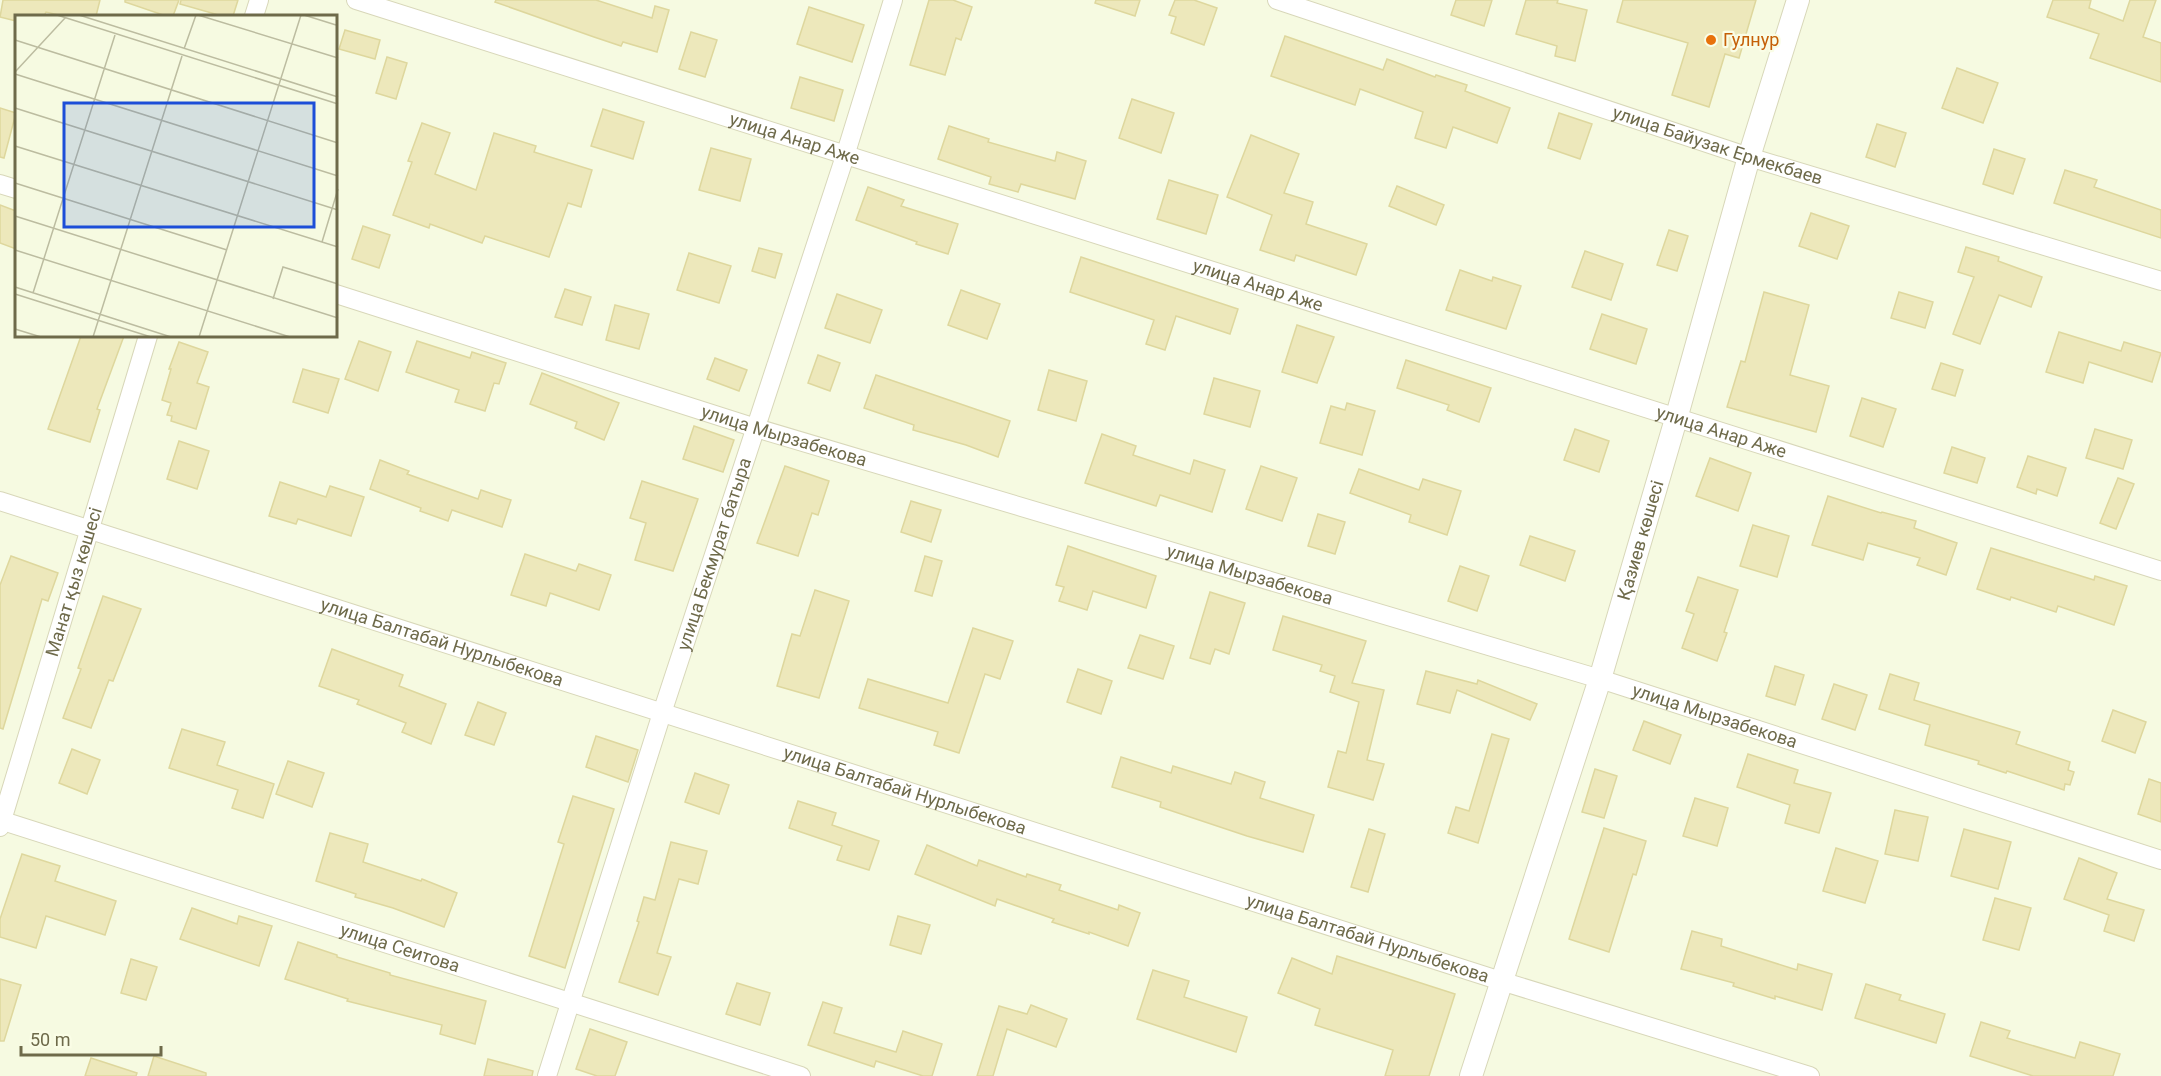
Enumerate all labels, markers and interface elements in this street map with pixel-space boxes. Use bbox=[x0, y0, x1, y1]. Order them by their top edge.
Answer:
inset map bbox=[15, 15, 338, 338]
place label: Гулнур bbox=[1723, 29, 1779, 50]
marker: Гулнур bbox=[1704, 33, 1718, 47]
street label: улица Байузак Ермекбаев bbox=[1610, 101, 1825, 189]
street label: улица Анар Аже bbox=[727, 108, 862, 169]
street label: улица Анар Аже bbox=[1190, 254, 1326, 315]
street label: улица Мырзабекова bbox=[699, 400, 870, 470]
street label: улица Анар Аже bbox=[1654, 401, 1789, 462]
street label: улица Бекмурат батыра bbox=[672, 455, 755, 653]
street label: Қазиев көшесі bbox=[1613, 478, 1668, 603]
street label: Манат қыз көшесі bbox=[41, 505, 106, 659]
street label: улица Мырзабекова bbox=[1164, 540, 1335, 609]
street label: улица Балтабай Нурлыбекова bbox=[318, 593, 566, 690]
street label: улица Мырзабекова bbox=[1630, 679, 1800, 752]
street label: улица Балтабай Нурлыбекова bbox=[781, 741, 1029, 839]
street label: улица Балтабай Нурлыбекова bbox=[1244, 889, 1492, 987]
street label: улица Сеитова bbox=[338, 918, 463, 976]
scale bar bbox=[21, 1019, 160, 1057]
text: 50 m bbox=[30, 1029, 70, 1050]

